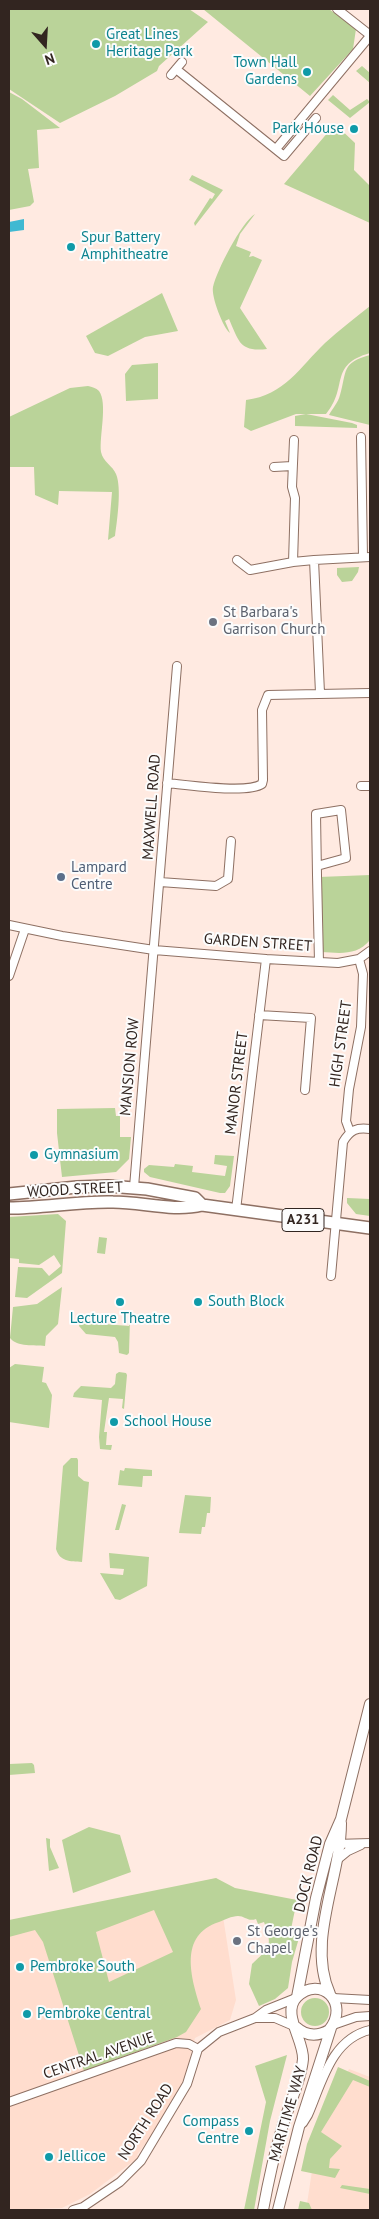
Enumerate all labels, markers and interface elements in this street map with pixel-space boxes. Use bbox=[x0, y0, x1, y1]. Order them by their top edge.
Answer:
north arrow bbox=[20, 20, 70, 70]
place label: Great Lines Heritage Park bbox=[106, 26, 193, 61]
marker: Great Lines Heritage Park bbox=[90, 38, 102, 50]
text: N bbox=[43, 49, 57, 69]
place label: Town Hall Gardens bbox=[233, 54, 297, 89]
marker: Town Hall Gardens bbox=[301, 66, 313, 78]
place label: Park House bbox=[272, 120, 344, 138]
marker: Park House bbox=[348, 123, 360, 135]
place label: Spur Battery Amphitheatre bbox=[81, 229, 168, 264]
marker: Spur Battery Amphitheatre bbox=[65, 241, 77, 253]
place label: St Barbara's Garrison Church bbox=[223, 604, 325, 639]
marker: St Barbara's Garrison Church bbox=[207, 616, 219, 628]
street label: MAXWELL ROAD bbox=[139, 753, 165, 861]
place label: Lampard Centre bbox=[71, 859, 127, 894]
marker: Lampard Centre bbox=[55, 871, 67, 883]
street label: GARDEN STREET bbox=[203, 930, 313, 956]
street label: HIGH STREET bbox=[326, 1000, 356, 1088]
street label: MANSION ROW bbox=[117, 1017, 143, 1117]
street label: MANOR STREET bbox=[222, 1031, 252, 1135]
place label: Gymnasium bbox=[44, 1146, 119, 1164]
marker: Gymnasium bbox=[28, 1149, 40, 1161]
street label: WOOD STREET bbox=[27, 1178, 123, 1202]
road number: A231 bbox=[282, 1208, 324, 1232]
place label: South Block bbox=[208, 1293, 285, 1311]
marker: Lecture Theatre bbox=[114, 1296, 126, 1308]
marker: South Block bbox=[192, 1296, 204, 1308]
place label: Lecture Theatre bbox=[70, 1310, 170, 1328]
place label: School House bbox=[124, 1413, 212, 1431]
marker: School House bbox=[108, 1416, 120, 1428]
street label: DOCK ROAD bbox=[291, 1834, 327, 1914]
place label: St George's Chapel bbox=[247, 1923, 318, 1958]
marker: St George's Chapel bbox=[231, 1935, 243, 1947]
place label: Pembroke South bbox=[30, 1958, 135, 1976]
marker: Pembroke South bbox=[14, 1961, 26, 1973]
place label: Pembroke Central bbox=[37, 2005, 150, 2023]
marker: Pembroke Central bbox=[21, 2008, 33, 2020]
street label: CENTRAL AVENUE bbox=[41, 2028, 157, 2084]
street label: MARITIME WAY bbox=[266, 2064, 310, 2164]
street label: NORTH ROAD bbox=[115, 2080, 177, 2164]
place label: Compass Centre bbox=[183, 2113, 239, 2148]
marker: Compass Centre bbox=[243, 2125, 255, 2137]
place label: Jellicoe bbox=[59, 2148, 106, 2166]
marker: Jellicoe bbox=[43, 2151, 55, 2163]

